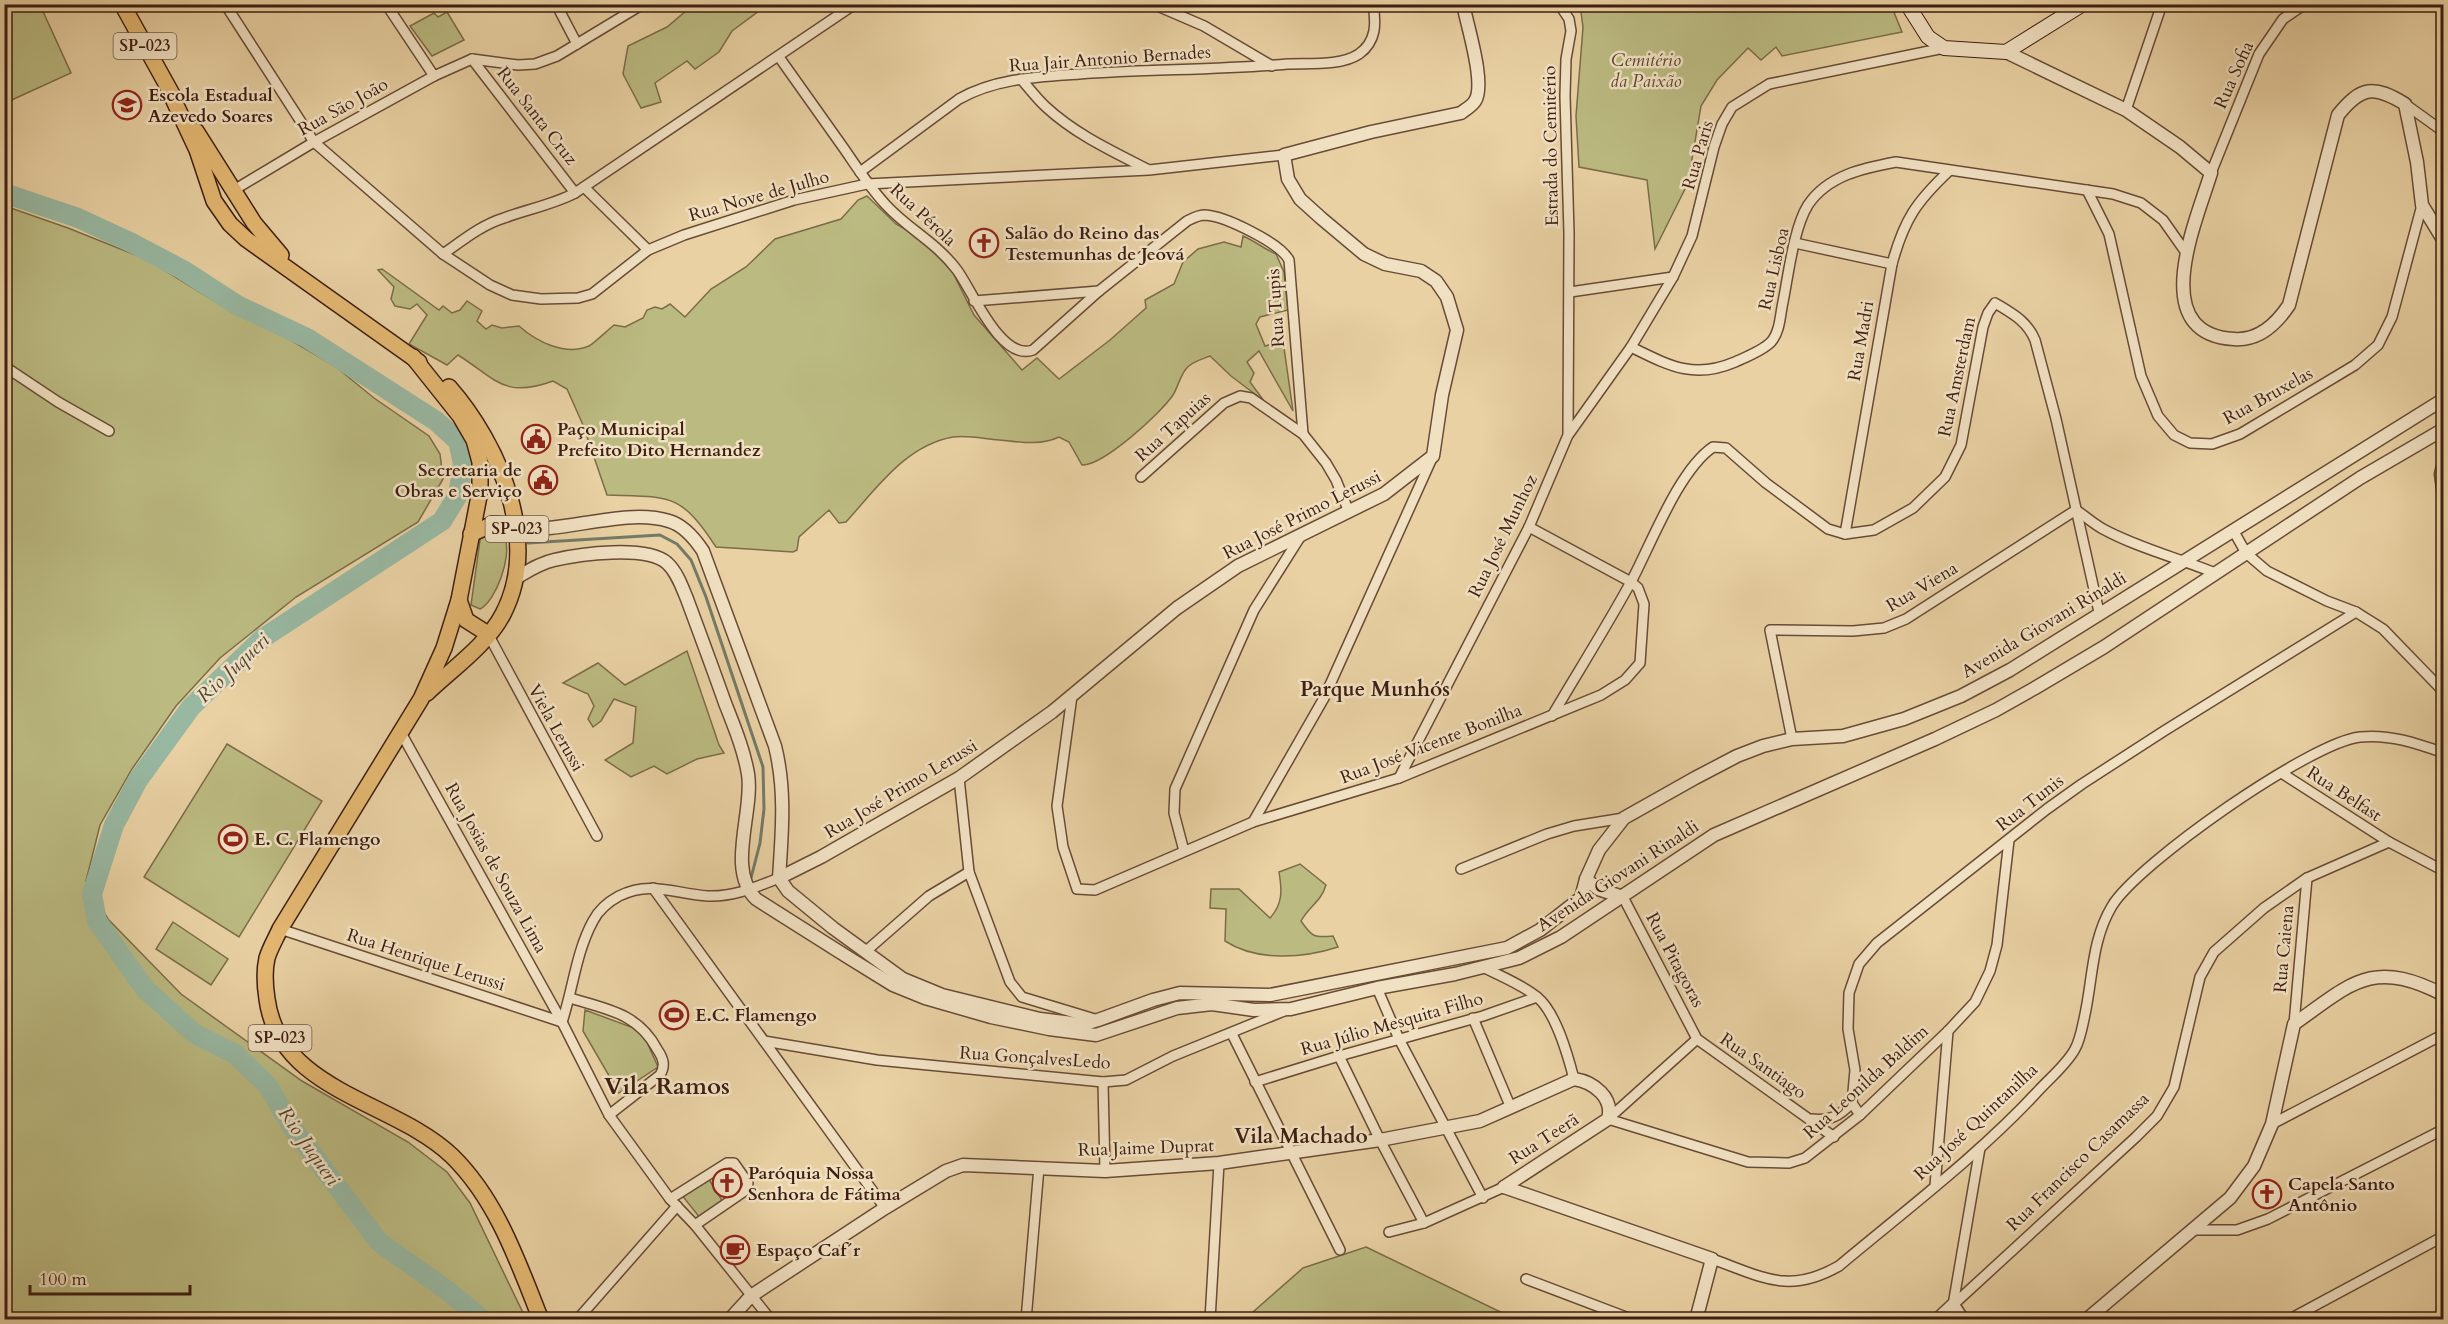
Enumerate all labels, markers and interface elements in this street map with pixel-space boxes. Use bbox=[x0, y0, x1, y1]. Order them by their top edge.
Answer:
road number: SP-023 bbox=[114, 33, 176, 59]
street label: Rua Sofia bbox=[2208, 37, 2260, 113]
street label: Rua Jair Antonio Bernades bbox=[1008, 39, 1212, 79]
park label: Cemitério da Paixão bbox=[1610, 48, 1682, 94]
street label: Rua Santa Cruz bbox=[491, 62, 583, 170]
street label: Estrada do Cemitério bbox=[1537, 65, 1565, 227]
street label: Rua São João bbox=[293, 72, 393, 142]
place label: Escola Estadual Azevedo Soares bbox=[148, 83, 273, 129]
school or university icon: Escola Estadual Azevedo Soares bbox=[111, 89, 143, 121]
street label: Rua Paris bbox=[1676, 117, 1720, 193]
street label: Rua Nove de Julho bbox=[686, 164, 832, 228]
street label: Rua Pérola bbox=[884, 178, 962, 252]
place label: Salão do Reino das Testemunhas de Jeová bbox=[1005, 221, 1184, 267]
street label: Rua Lisboa bbox=[1752, 225, 1796, 313]
church icon: Salão do Reino das Testemunhas de Jeová bbox=[968, 227, 1000, 259]
street label: Rua Tupis bbox=[1261, 268, 1291, 348]
street label: Rua Madri bbox=[1842, 299, 1880, 383]
street label: Rua Amsterdam bbox=[1932, 314, 1982, 439]
street label: Rua Bruxelas bbox=[2219, 361, 2317, 431]
street label: Rua Tapuias bbox=[1130, 386, 1216, 468]
place label: Paço Municipal Prefeito Dito Hernandez bbox=[557, 417, 761, 463]
public building icon: Paço Municipal Prefeito Dito Hernandez bbox=[520, 423, 552, 455]
place label: Secretaria de Obras e Serviço bbox=[394, 458, 522, 504]
public building icon: Secretaria de Obras e Serviço bbox=[527, 464, 559, 496]
street label: Rua José Primo Lerussi bbox=[1219, 464, 1385, 566]
street label: Rua José Munhoz bbox=[1462, 470, 1544, 602]
road number: SP-023 bbox=[486, 516, 548, 542]
street label: Rua Viena bbox=[1882, 556, 1963, 618]
street label: Avenida Giovani Rinaldi bbox=[1957, 566, 2131, 684]
water label: Rio Juqueri bbox=[191, 627, 276, 709]
district label: Parque Munhós bbox=[1300, 675, 1450, 704]
street label: Viela Lerussi bbox=[522, 680, 590, 776]
street label: Rua José Vicente Bonilha bbox=[1336, 698, 1526, 790]
street label: Rua José Primo Lerussi bbox=[820, 733, 982, 845]
street label: Rua Belfast bbox=[2302, 760, 2387, 828]
street label: Rua Tunis bbox=[1991, 769, 2069, 837]
street label: Rua Josias de Souza Lima bbox=[439, 778, 553, 958]
street label: Avenida Giovani Rinaldi bbox=[1532, 814, 1704, 938]
sports icon: E. C. Flamengo bbox=[217, 823, 249, 855]
place label: E. C. Flamengo bbox=[254, 827, 381, 852]
street label: Rua Caiena bbox=[2268, 904, 2300, 994]
street label: Rua Pitagoras bbox=[1639, 908, 1711, 1012]
street label: Rua Henrique Lerussi bbox=[344, 923, 508, 997]
street label: Rua Júlio Mesquita Filho bbox=[1298, 986, 1486, 1062]
sports icon: E.C. Flamengo bbox=[658, 999, 690, 1031]
place label: E.C. Flamengo bbox=[695, 1003, 817, 1028]
street label: Rua Leonilda Baldim bbox=[1798, 1019, 1934, 1145]
road number: SP-023 bbox=[248, 1025, 312, 1051]
street label: Rua Santiago bbox=[1715, 1027, 1811, 1105]
street label: Rua GonçalvesLedo bbox=[959, 1040, 1112, 1076]
street label: Rua José Quintanilha bbox=[1908, 1058, 2044, 1186]
district label: Vila Ramos bbox=[604, 1070, 730, 1103]
street label: Rua Francisco Casamassa bbox=[2001, 1087, 2155, 1237]
water label: Rio Juqueri bbox=[272, 1101, 346, 1191]
street label: Rua Teerã bbox=[1504, 1107, 1584, 1171]
district label: Vila Machado bbox=[1234, 1122, 1368, 1151]
street label: Rua Jaime Duprat bbox=[1077, 1133, 1215, 1163]
place label: Paróquia Nossa Senhora de Fátima bbox=[748, 1161, 901, 1207]
church icon: Paróquia Nossa Senhora de Fátima bbox=[711, 1167, 743, 1199]
place label: Capela Santo Antônio bbox=[2288, 1172, 2395, 1218]
church icon: Capela Santo Antônio bbox=[2251, 1178, 2283, 1210]
cafe icon: Espaço Caf´r bbox=[719, 1234, 751, 1266]
place label: Espaço Caf´r bbox=[756, 1238, 861, 1263]
scale bar bbox=[30, 1258, 190, 1296]
text: 100 m bbox=[39, 1267, 87, 1292]

